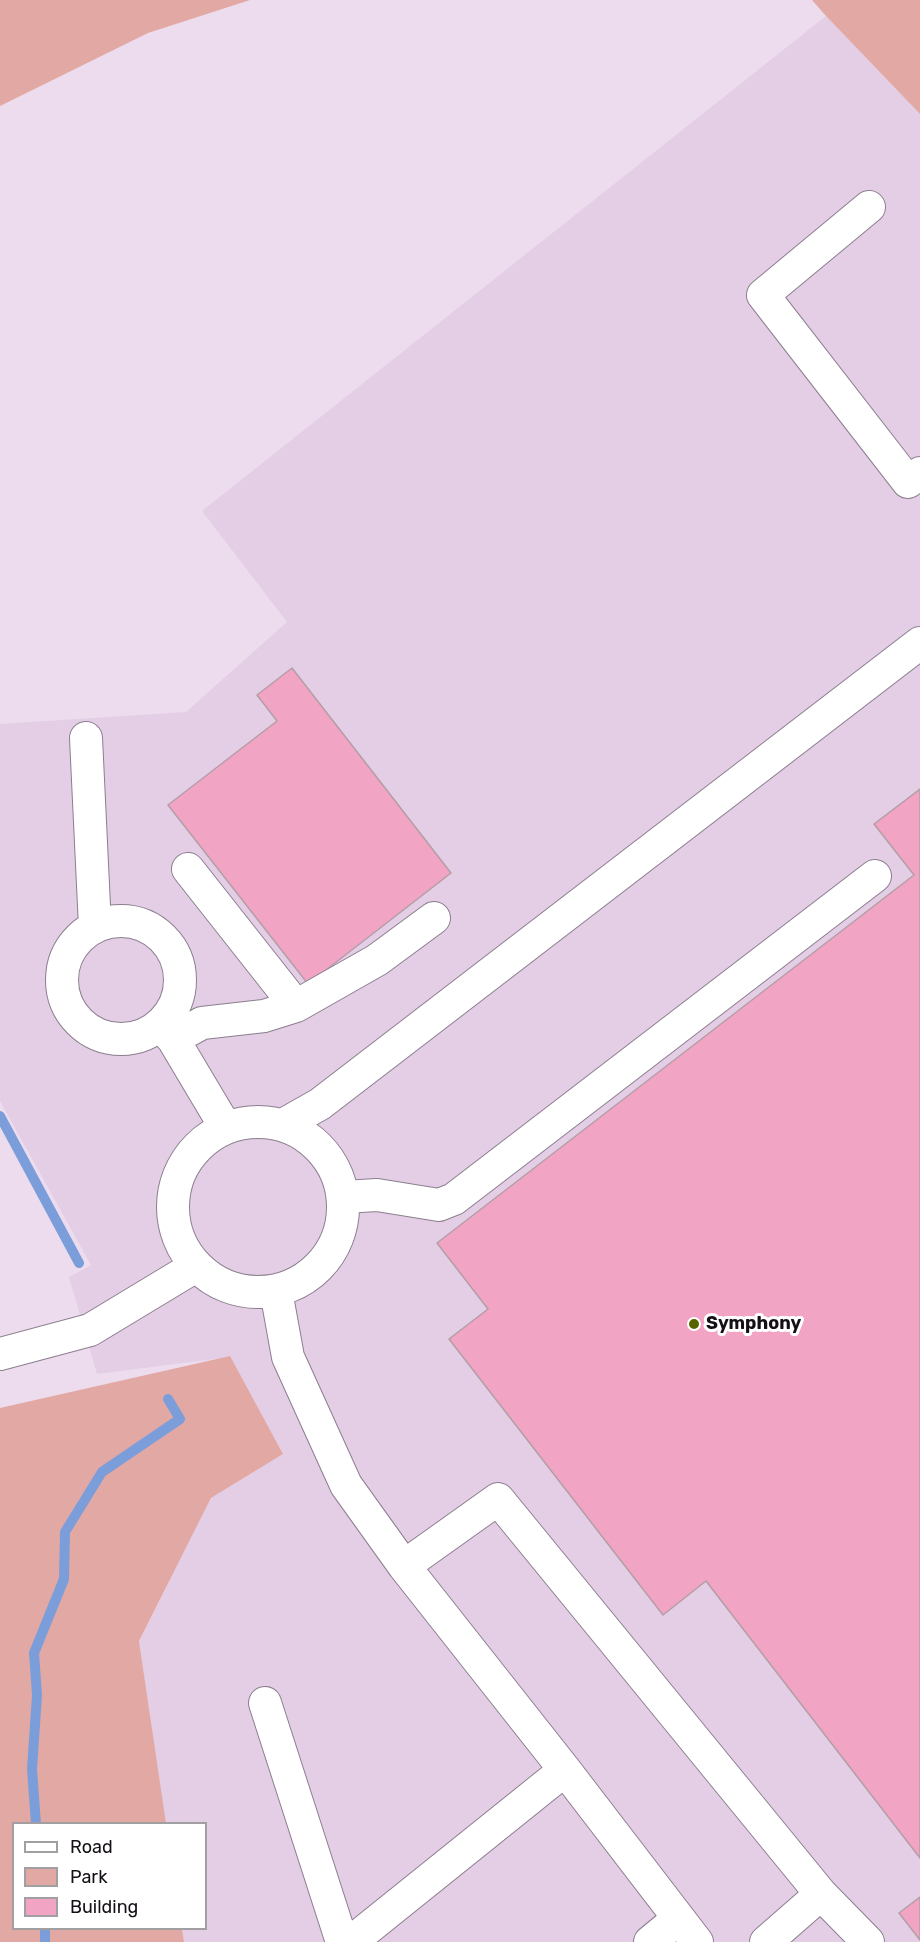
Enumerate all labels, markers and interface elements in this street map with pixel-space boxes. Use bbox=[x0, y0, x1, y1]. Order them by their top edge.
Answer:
place label: Symphony bbox=[706, 1313, 801, 1335]
marker: Symphony bbox=[687, 1317, 701, 1331]
legend bbox=[12, 1822, 207, 1930]
text: Road bbox=[70, 1836, 113, 1858]
text: Park bbox=[70, 1866, 107, 1888]
text: Building bbox=[70, 1896, 138, 1918]

